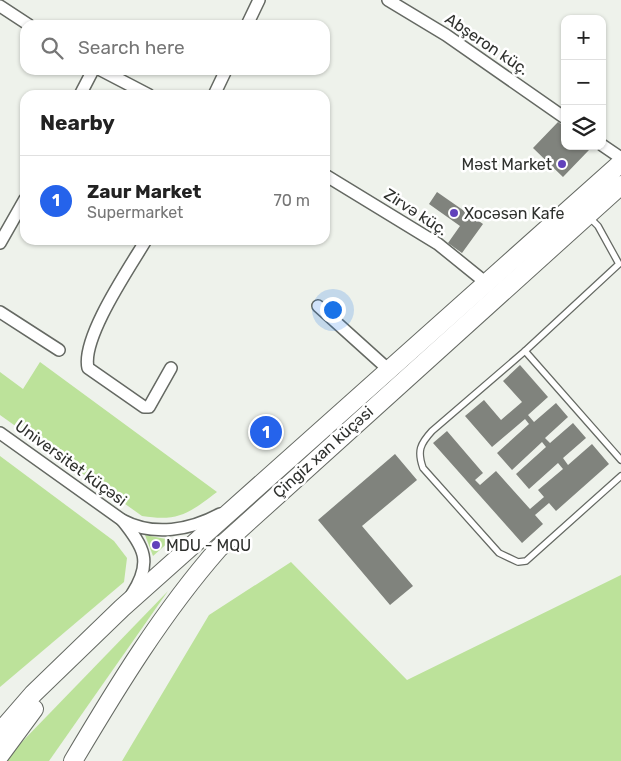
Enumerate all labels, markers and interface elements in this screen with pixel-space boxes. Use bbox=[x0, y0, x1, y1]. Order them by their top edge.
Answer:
street label: Abşeron küç. bbox=[442, 9, 532, 79]
map controls bbox=[561, 15, 606, 150]
button: + bbox=[561, 15, 606, 60]
search box bbox=[20, 20, 330, 75]
icon: search bbox=[38, 34, 66, 62]
text: Search here bbox=[78, 36, 185, 59]
button: − bbox=[561, 60, 606, 105]
button: layers bbox=[561, 105, 606, 150]
text: Nearby bbox=[40, 110, 115, 135]
place label: Məst Market bbox=[461, 155, 552, 174]
marker: Məst Market bbox=[556, 158, 568, 170]
text: Zaur Market bbox=[87, 180, 201, 203]
street label: Zirvə küç. bbox=[381, 184, 451, 240]
text: 1 bbox=[52, 191, 60, 210]
text: 70 m bbox=[273, 191, 310, 210]
text: Supermarket bbox=[87, 203, 183, 222]
place label: Xocəsən Kafe bbox=[464, 204, 565, 223]
marker: Xocəsən Kafe bbox=[448, 207, 460, 219]
your location bbox=[320, 297, 346, 323]
street label: Çingiz xan küçəsi bbox=[269, 402, 377, 502]
pin: 1 bbox=[250, 413, 282, 451]
street label: Universitet küçəsi bbox=[11, 416, 131, 510]
place label: MDU - MQU bbox=[166, 536, 251, 555]
marker: MDU - MQU bbox=[150, 539, 162, 551]

